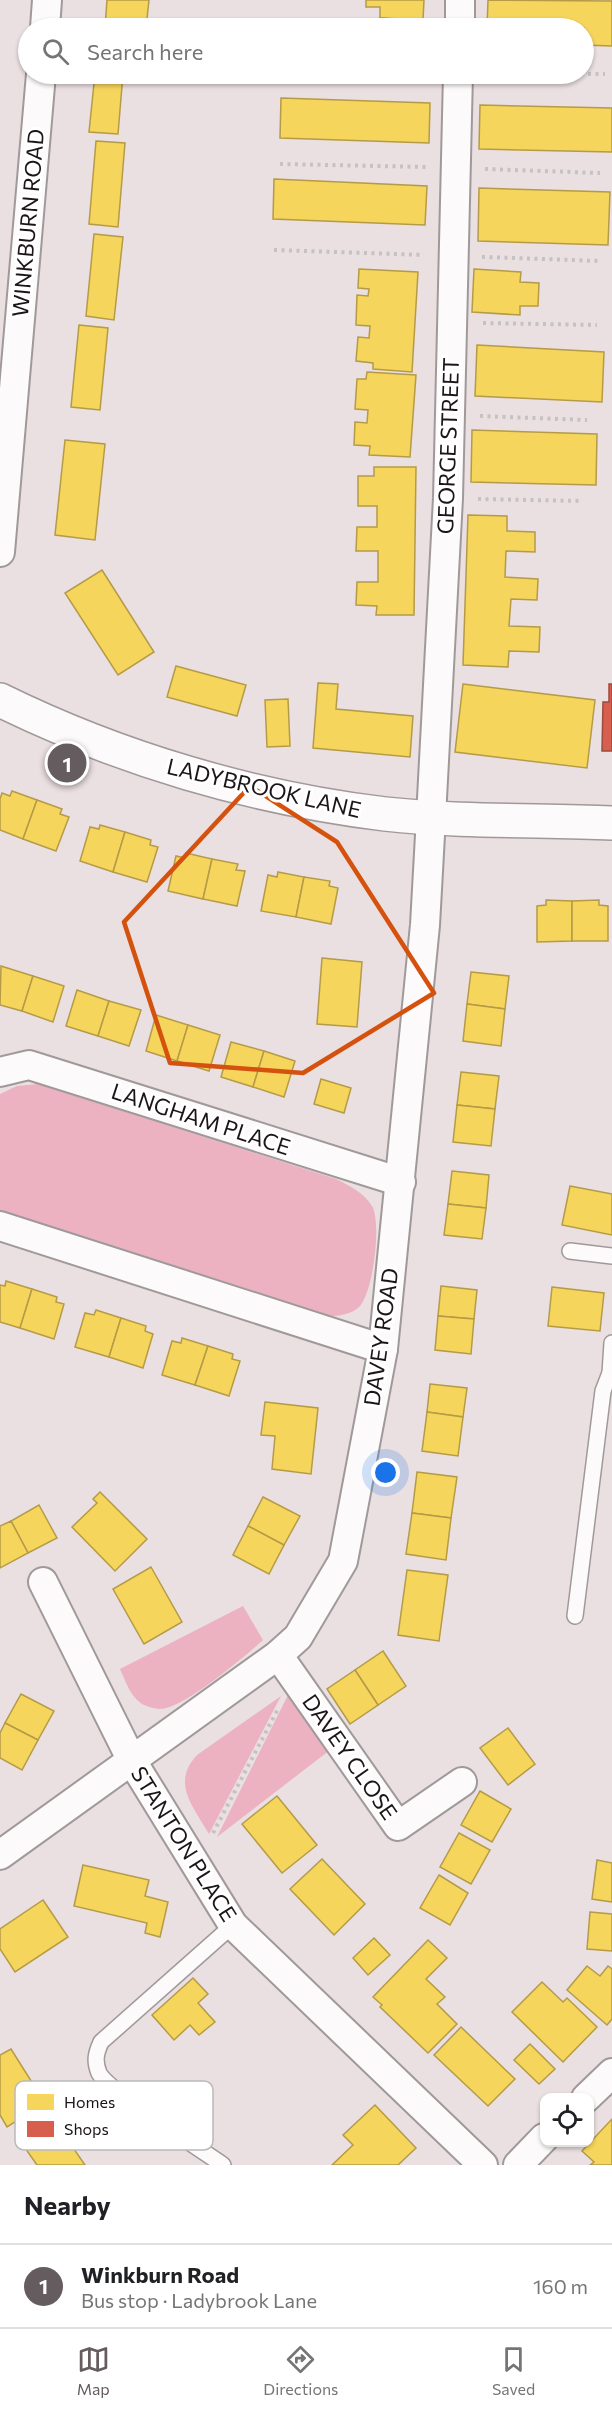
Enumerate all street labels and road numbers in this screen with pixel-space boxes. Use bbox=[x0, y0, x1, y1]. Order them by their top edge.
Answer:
street label: WINKBURN ROAD bbox=[6, 128, 49, 318]
street label: GEORGE STREET bbox=[431, 357, 464, 535]
street label: LADYBROOK LANE bbox=[164, 752, 364, 823]
street label: LANGHAM PLACE bbox=[108, 1077, 294, 1160]
street label: DAVEY ROAD bbox=[357, 1266, 404, 1408]
street label: DAVEY CLOSE bbox=[297, 1689, 404, 1825]
street label: STANTON PLACE bbox=[126, 1761, 243, 1926]

